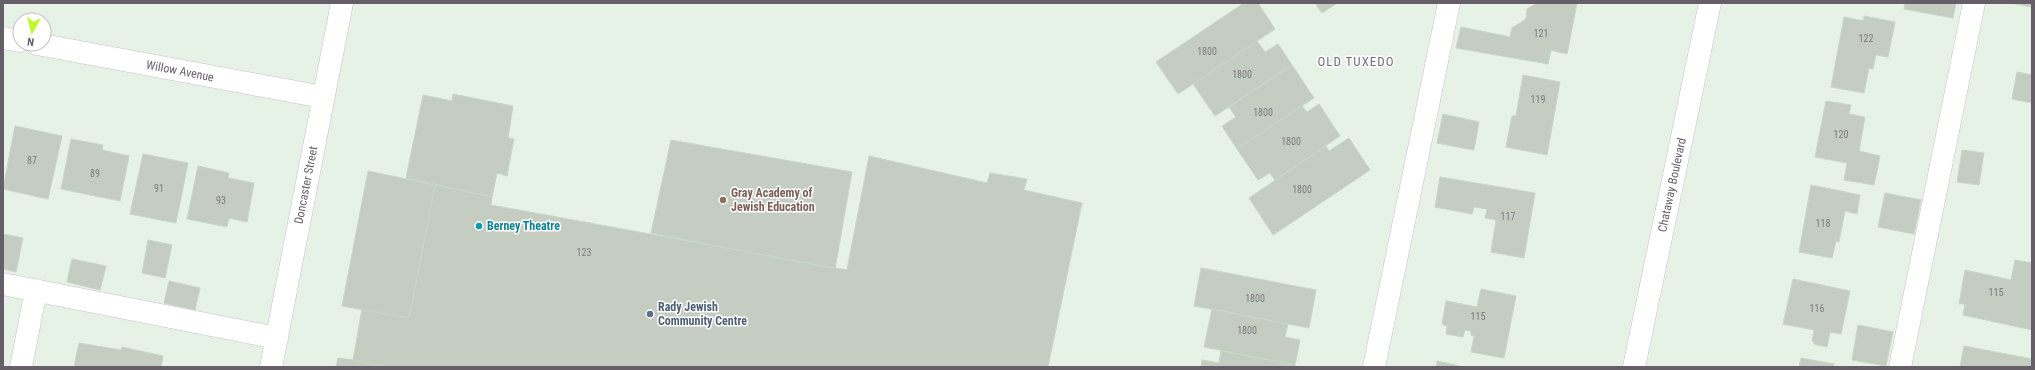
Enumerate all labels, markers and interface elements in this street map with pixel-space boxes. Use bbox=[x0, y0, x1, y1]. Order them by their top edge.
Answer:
north arrow bbox=[12, 12, 52, 52]
house number: 121 bbox=[1534, 28, 1548, 39]
house number: 122 bbox=[1859, 33, 1873, 44]
text: N bbox=[26, 34, 35, 48]
house number: 1800 bbox=[1197, 46, 1217, 57]
district label: OLD TUXEDO bbox=[1317, 54, 1395, 69]
street label: Willow Avenue bbox=[145, 58, 215, 84]
house number: 1800 bbox=[1232, 69, 1252, 80]
house number: 119 bbox=[1531, 94, 1545, 105]
house number: 1800 bbox=[1253, 107, 1273, 118]
house number: 120 bbox=[1834, 129, 1848, 140]
house number: 1800 bbox=[1281, 136, 1301, 147]
street label: Chataway Boulevard bbox=[1655, 137, 1689, 233]
street label: Doncaster Street bbox=[292, 144, 321, 225]
house number: 87 bbox=[27, 155, 37, 166]
house number: 89 bbox=[90, 168, 100, 179]
house number: 91 bbox=[154, 183, 164, 194]
house number: 1800 bbox=[1292, 184, 1312, 195]
place label: Gray Academy of Jewish Education bbox=[731, 186, 815, 214]
house number: 93 bbox=[216, 195, 226, 206]
marker: Gray Academy of Jewish Education bbox=[718, 195, 728, 205]
house number: 117 bbox=[1501, 211, 1515, 222]
house number: 118 bbox=[1816, 218, 1830, 229]
place label: Berney Theatre bbox=[487, 219, 560, 233]
marker: Berney Theatre bbox=[474, 221, 484, 231]
house number: 123 bbox=[577, 247, 591, 258]
house number: 115 bbox=[1989, 287, 2003, 298]
house number: 1800 bbox=[1245, 293, 1265, 304]
place label: Rady Jewish Community Centre bbox=[658, 300, 747, 328]
house number: 116 bbox=[1810, 303, 1824, 314]
marker: Rady Jewish Community Centre bbox=[645, 309, 655, 319]
house number: 115 bbox=[1471, 311, 1485, 322]
house number: 1800 bbox=[1237, 325, 1257, 336]

